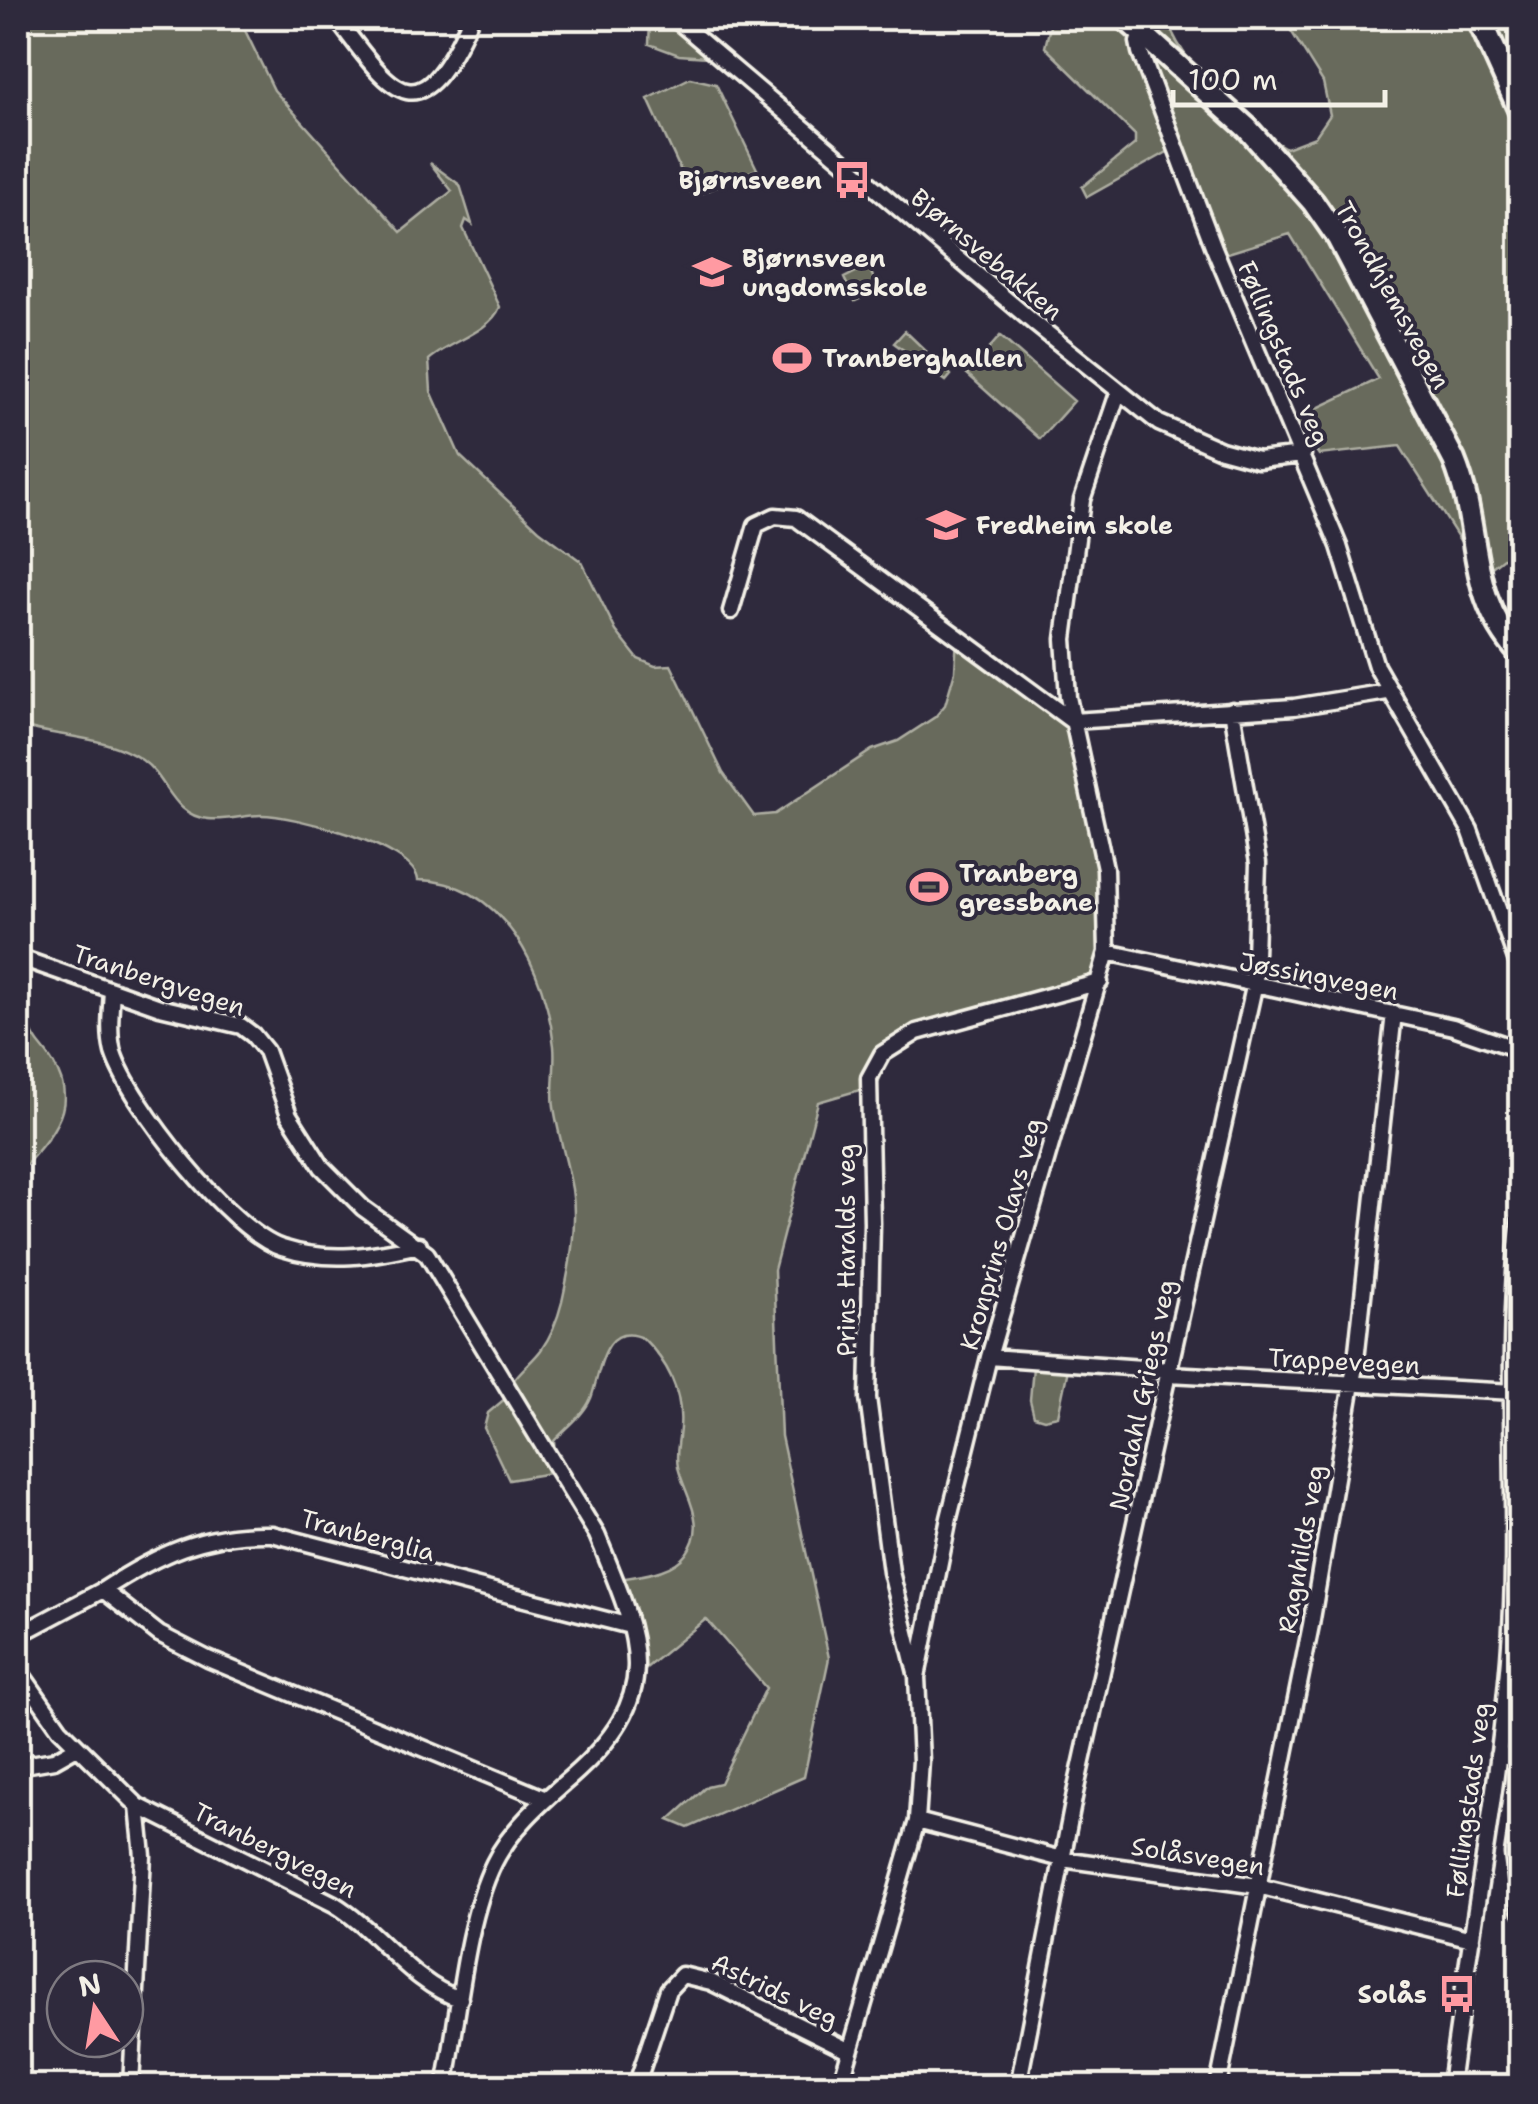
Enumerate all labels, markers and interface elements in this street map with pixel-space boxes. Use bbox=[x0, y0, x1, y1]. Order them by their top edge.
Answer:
scale bar bbox=[1173, 45, 1386, 107]
text: 100 m bbox=[1188, 59, 1278, 100]
bus stop icon: Bjørnsveen bbox=[831, 159, 873, 201]
place label: Bjørnsveen bbox=[678, 163, 822, 197]
street label: Bjørnsvebakken bbox=[904, 180, 1070, 328]
street label: Trondhjemsvegen bbox=[1327, 195, 1459, 395]
place label: Bjørnsveen ungdomsskole bbox=[742, 241, 928, 304]
school or university icon: Bjørnsveen ungdomsskole bbox=[691, 251, 733, 293]
street label: Føllingstads veg bbox=[1230, 256, 1338, 450]
sports icon: Tranberghallen bbox=[771, 337, 813, 379]
place label: Tranberghallen bbox=[822, 341, 1023, 375]
school or university icon: Fredheim skole bbox=[925, 504, 967, 546]
place label: Fredheim skole bbox=[976, 508, 1173, 542]
place label: Tranberg gressbane bbox=[959, 856, 1093, 919]
sports icon: Tranberg gressbane bbox=[908, 866, 950, 908]
street label: Tranbergvegen bbox=[68, 936, 250, 1024]
street label: Jøssingvegen bbox=[1236, 944, 1402, 1008]
street label: Kronprins Olavs veg bbox=[952, 1114, 1050, 1354]
street label: Prins Haralds veg bbox=[829, 1144, 863, 1356]
street label: Nordahl Griegs veg bbox=[1101, 1276, 1183, 1514]
street label: Trappevegen bbox=[1267, 1340, 1421, 1382]
street label: Ragnhilds veg bbox=[1269, 1462, 1333, 1636]
street label: Tranberglia bbox=[297, 1501, 439, 1569]
street label: Føllingstads veg bbox=[1437, 1700, 1499, 1900]
street label: Tranbergvegen bbox=[187, 1794, 363, 1906]
street label: Solåsvegen bbox=[1129, 1829, 1267, 1883]
street label: Astrids veg bbox=[706, 1945, 844, 2035]
north arrow bbox=[45, 1959, 145, 2059]
text: N bbox=[75, 1964, 105, 2005]
bus stop icon: Solås bbox=[1436, 1973, 1478, 2015]
place label: Solås bbox=[1358, 1977, 1427, 2011]

